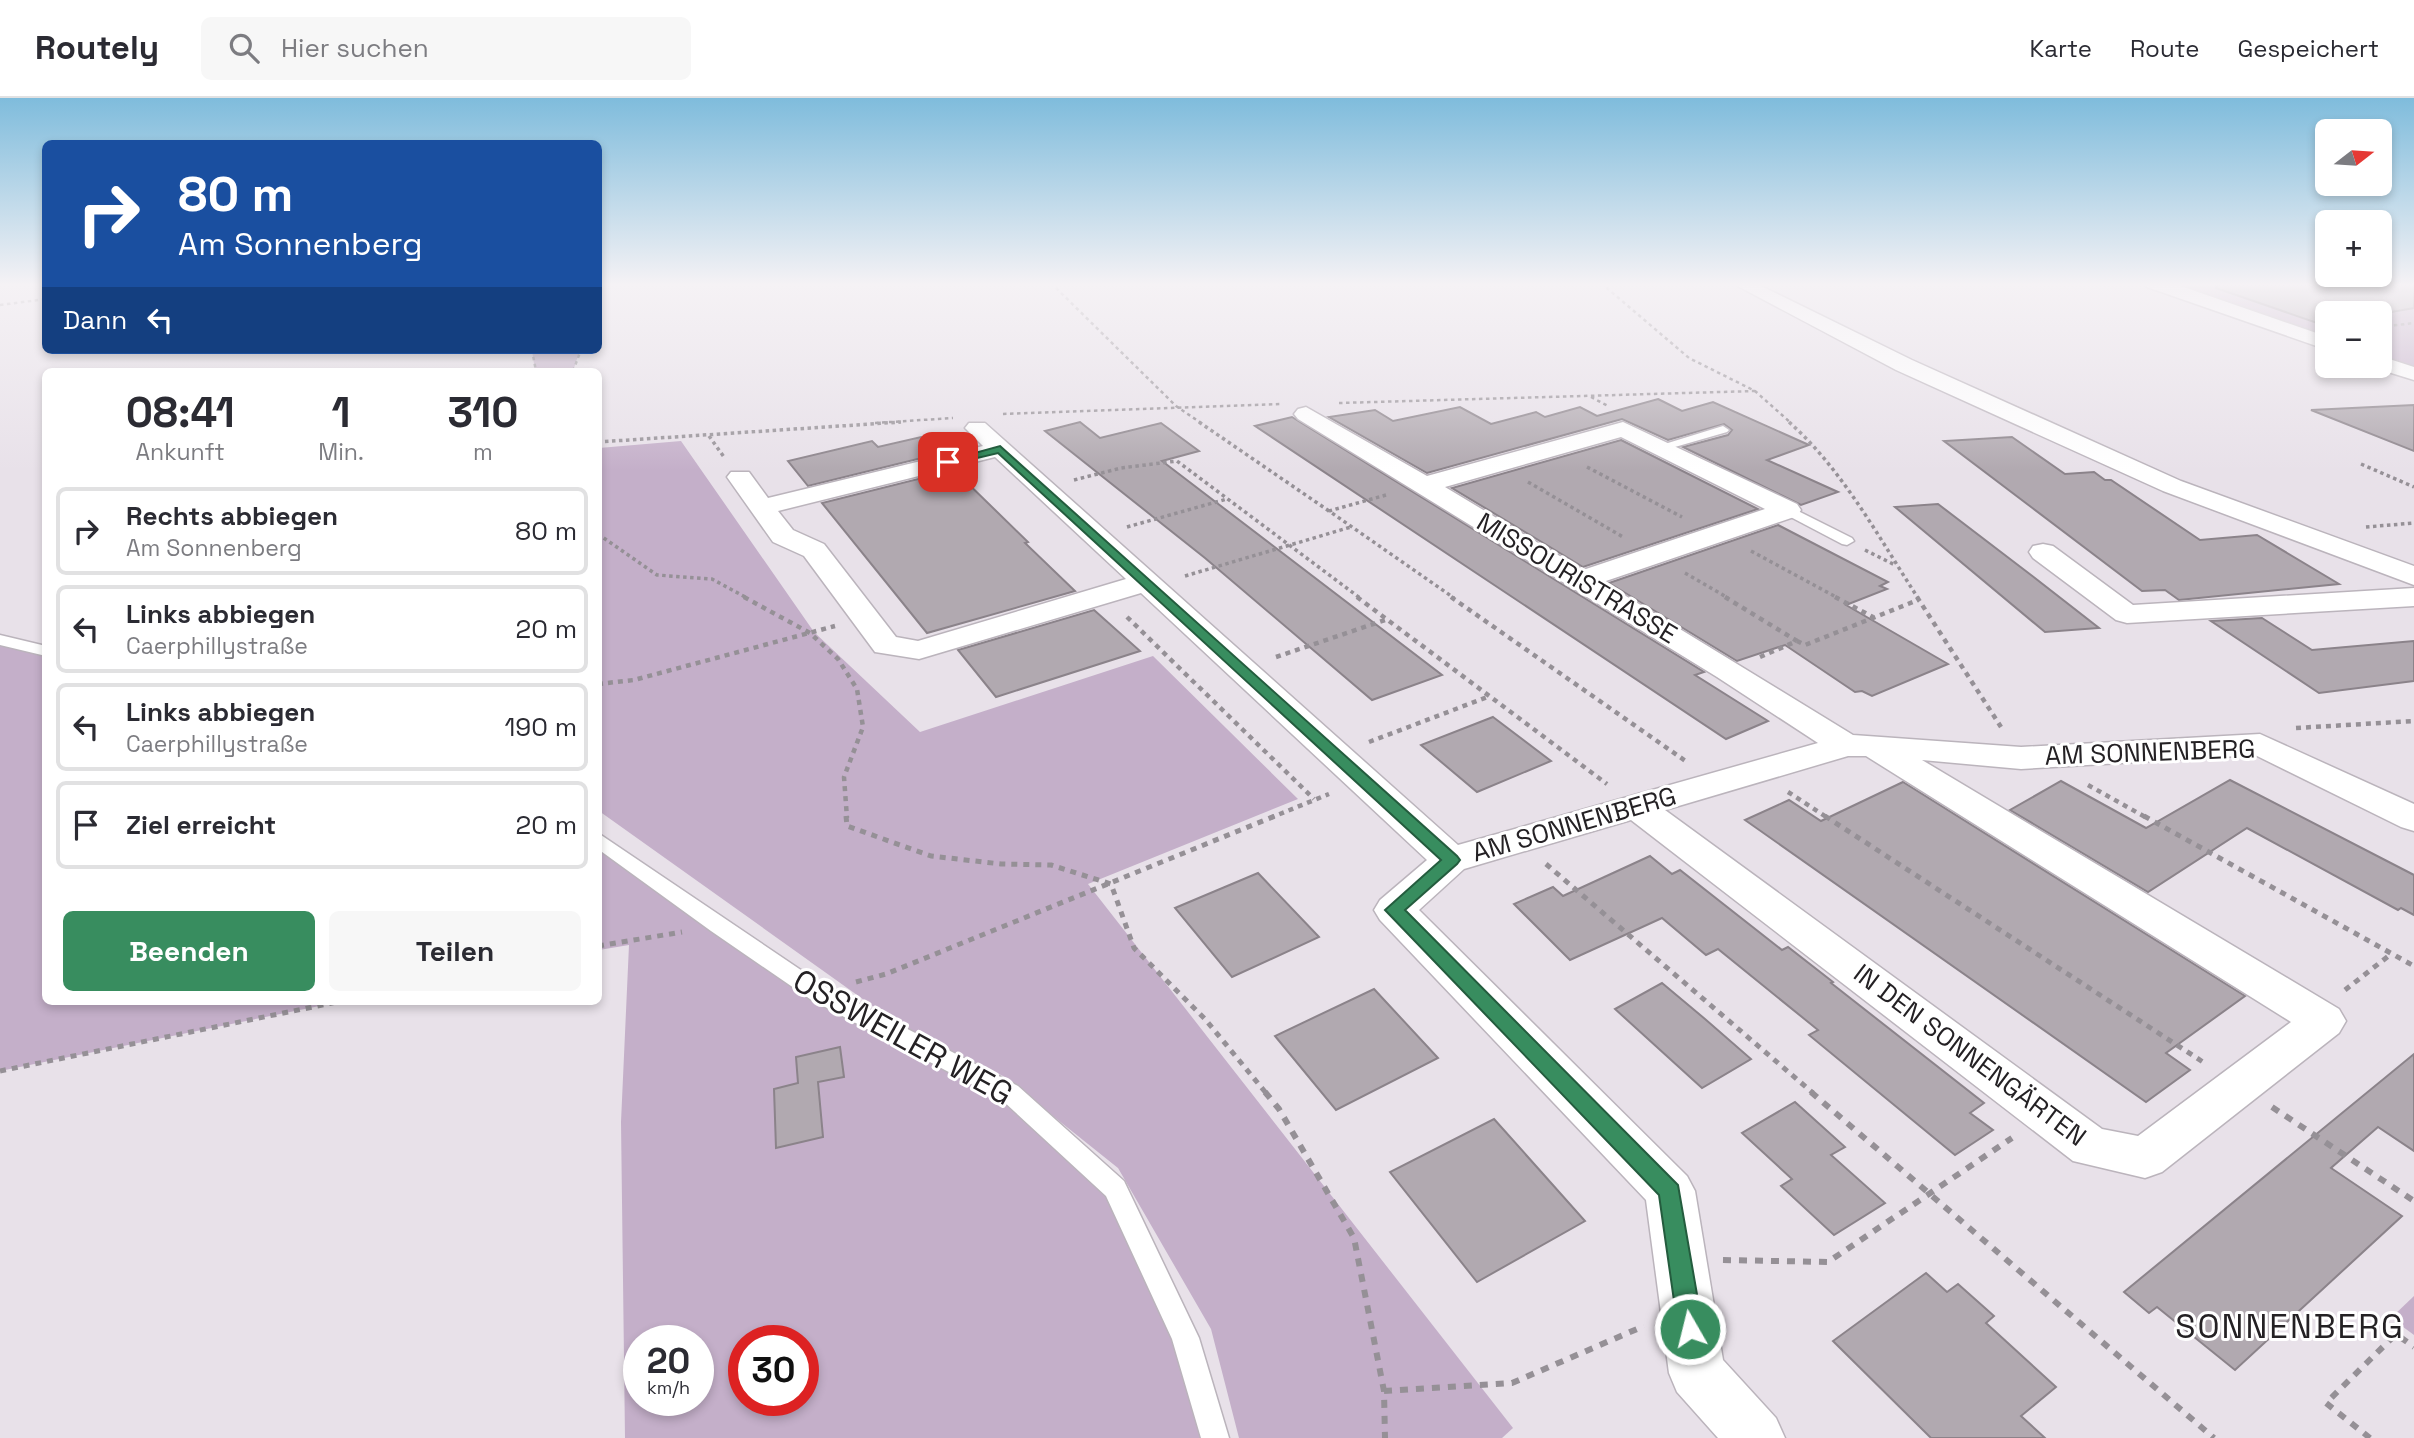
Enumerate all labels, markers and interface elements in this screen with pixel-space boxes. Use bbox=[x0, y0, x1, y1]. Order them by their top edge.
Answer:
search box bbox=[201, 17, 691, 80]
text: Routely bbox=[35, 27, 159, 69]
icon: search bbox=[225, 29, 263, 67]
text: Hier suchen bbox=[281, 31, 429, 65]
text: Karte bbox=[2030, 33, 2092, 64]
text: Route bbox=[2130, 33, 2199, 64]
text: Gespeichert bbox=[2237, 33, 2379, 64]
north arrow bbox=[2315, 119, 2392, 196]
map controls bbox=[2315, 119, 2392, 378]
text: 80 m bbox=[178, 163, 293, 225]
icon: right bbox=[63, 168, 154, 259]
button: + bbox=[2315, 210, 2392, 287]
text: Am Sonnenberg bbox=[178, 224, 423, 264]
icon: left bbox=[141, 301, 179, 339]
button: − bbox=[2315, 301, 2392, 378]
text: Dann bbox=[63, 303, 127, 337]
text: 08:41 bbox=[126, 386, 235, 439]
text: 1 bbox=[332, 386, 351, 439]
text: 310 bbox=[447, 386, 518, 439]
pin bbox=[918, 432, 978, 492]
text: Ankunft bbox=[136, 437, 225, 467]
text: Min. bbox=[318, 437, 364, 467]
text: m bbox=[473, 437, 493, 467]
icon: arrive bbox=[929, 443, 967, 481]
text: Rechts abbiegen bbox=[126, 499, 338, 533]
street label: MISSOURISTRASSE bbox=[1471, 505, 1683, 651]
icon: right bbox=[67, 512, 105, 550]
text: 80 m bbox=[515, 514, 577, 548]
text: Am Sonnenberg bbox=[126, 533, 302, 563]
text: Links abbiegen bbox=[126, 597, 315, 631]
icon: left bbox=[67, 610, 105, 648]
text: 20 m bbox=[516, 612, 577, 646]
text: Caerphillystraße bbox=[126, 631, 308, 661]
text: Links abbiegen bbox=[126, 695, 315, 729]
icon: left bbox=[67, 708, 105, 746]
text: 190 m bbox=[505, 710, 577, 744]
text: Caerphillystraße bbox=[126, 729, 308, 759]
street label: AM SONNENBERG bbox=[2044, 731, 2256, 773]
street label: AM SONNENBERG bbox=[1468, 779, 1680, 869]
icon: arrive bbox=[67, 806, 105, 844]
text: Ziel erreicht bbox=[126, 808, 276, 842]
text: 20 m bbox=[516, 808, 577, 842]
button: Beenden bbox=[63, 911, 315, 991]
button: Teilen bbox=[329, 911, 581, 991]
street label: IN DEN SONNENGÄRTEN bbox=[1847, 956, 2093, 1154]
street label: OSSWEILER WEG bbox=[786, 960, 1020, 1114]
position arrow bbox=[1653, 1292, 1727, 1366]
district label: SONNENBERG bbox=[2175, 1306, 2405, 1348]
speed limit sign: 30 bbox=[728, 1325, 819, 1416]
text: 20 bbox=[647, 1339, 690, 1383]
text: km/h bbox=[647, 1376, 690, 1399]

